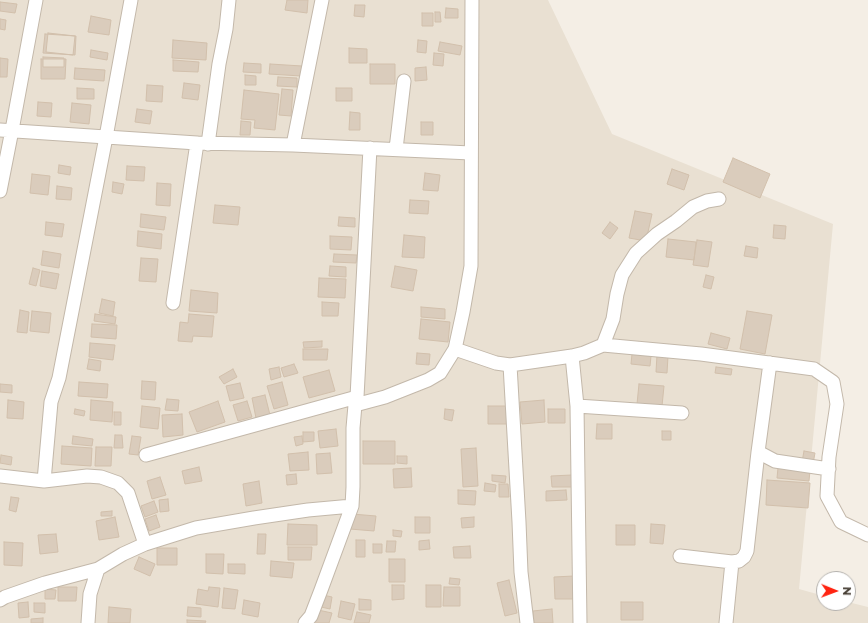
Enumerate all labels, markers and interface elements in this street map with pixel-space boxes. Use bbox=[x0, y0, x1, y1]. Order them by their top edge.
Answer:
north arrow bbox=[816, 571, 856, 611]
text: N bbox=[840, 587, 854, 596]

